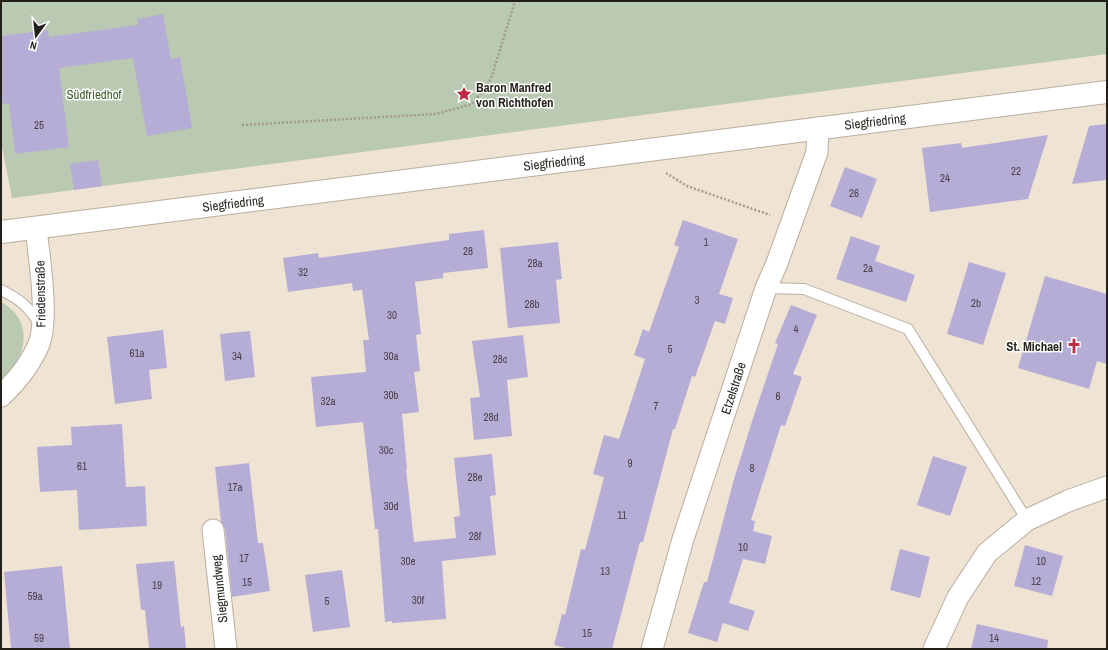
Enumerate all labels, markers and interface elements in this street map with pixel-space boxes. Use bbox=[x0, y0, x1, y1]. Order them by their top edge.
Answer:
north arrow bbox=[16, 16, 56, 56]
text: N bbox=[28, 38, 38, 53]
place label: Baron Manfred von Richthofen bbox=[476, 79, 554, 111]
place icon: Baron Manfred von Richthofen bbox=[455, 85, 473, 103]
park label: Südfriedhof bbox=[66, 86, 122, 103]
street label: Siegfriedring bbox=[843, 109, 907, 134]
house number: 25 bbox=[34, 118, 44, 132]
street label: Siegfriedring bbox=[522, 150, 586, 175]
house number: 22 bbox=[1011, 164, 1021, 178]
house number: 24 bbox=[940, 171, 950, 185]
house number: 26 bbox=[849, 186, 859, 200]
street label: Siegfriedring bbox=[201, 191, 265, 216]
house number: 1 bbox=[703, 235, 709, 249]
house number: 28 bbox=[463, 244, 473, 258]
house number: 28a bbox=[527, 256, 543, 270]
street label: Friedenstraße bbox=[31, 260, 50, 328]
house number: 2a bbox=[863, 261, 873, 275]
house number: 32 bbox=[298, 265, 308, 279]
house number: 3 bbox=[694, 293, 700, 307]
house number: 2b bbox=[971, 296, 981, 310]
house number: 28b bbox=[524, 297, 540, 311]
house number: 30 bbox=[387, 308, 397, 322]
house number: 4 bbox=[793, 322, 799, 336]
church icon: St. Michael bbox=[1065, 337, 1083, 355]
place label: St. Michael bbox=[1006, 338, 1062, 355]
house number: 5 bbox=[667, 342, 673, 356]
house number: 61a bbox=[129, 346, 145, 360]
house number: 34 bbox=[232, 349, 242, 363]
house number: 30a bbox=[383, 349, 399, 363]
house number: 28c bbox=[493, 352, 508, 366]
street label: Etzelstraße bbox=[717, 360, 750, 416]
house number: 30b bbox=[383, 388, 399, 402]
house number: 6 bbox=[775, 389, 781, 403]
house number: 32a bbox=[320, 394, 336, 408]
house number: 7 bbox=[653, 399, 659, 413]
house number: 28d bbox=[483, 410, 499, 424]
house number: 30c bbox=[379, 443, 394, 457]
house number: 9 bbox=[627, 456, 633, 470]
house number: 61 bbox=[77, 459, 87, 473]
house number: 8 bbox=[749, 461, 755, 475]
house number: 28e bbox=[467, 470, 483, 484]
house number: 17a bbox=[227, 480, 243, 494]
house number: 30d bbox=[383, 499, 399, 513]
house number: 11 bbox=[617, 508, 627, 522]
house number: 28f bbox=[469, 529, 482, 543]
house number: 10 bbox=[738, 540, 748, 554]
house number: 17 bbox=[239, 551, 249, 565]
street label: Siegmundweg bbox=[207, 554, 232, 624]
house number: 30e bbox=[400, 554, 416, 568]
house number: 10 bbox=[1036, 554, 1046, 568]
house number: 13 bbox=[600, 564, 610, 578]
house number: 12 bbox=[1031, 574, 1041, 588]
house number: 15 bbox=[242, 575, 252, 589]
house number: 19 bbox=[152, 578, 162, 592]
house number: 59a bbox=[27, 589, 43, 603]
house number: 30f bbox=[412, 593, 425, 607]
house number: 5 bbox=[324, 594, 330, 608]
house number: 15 bbox=[582, 626, 592, 640]
house number: 59 bbox=[34, 631, 44, 645]
house number: 14 bbox=[989, 631, 999, 645]

